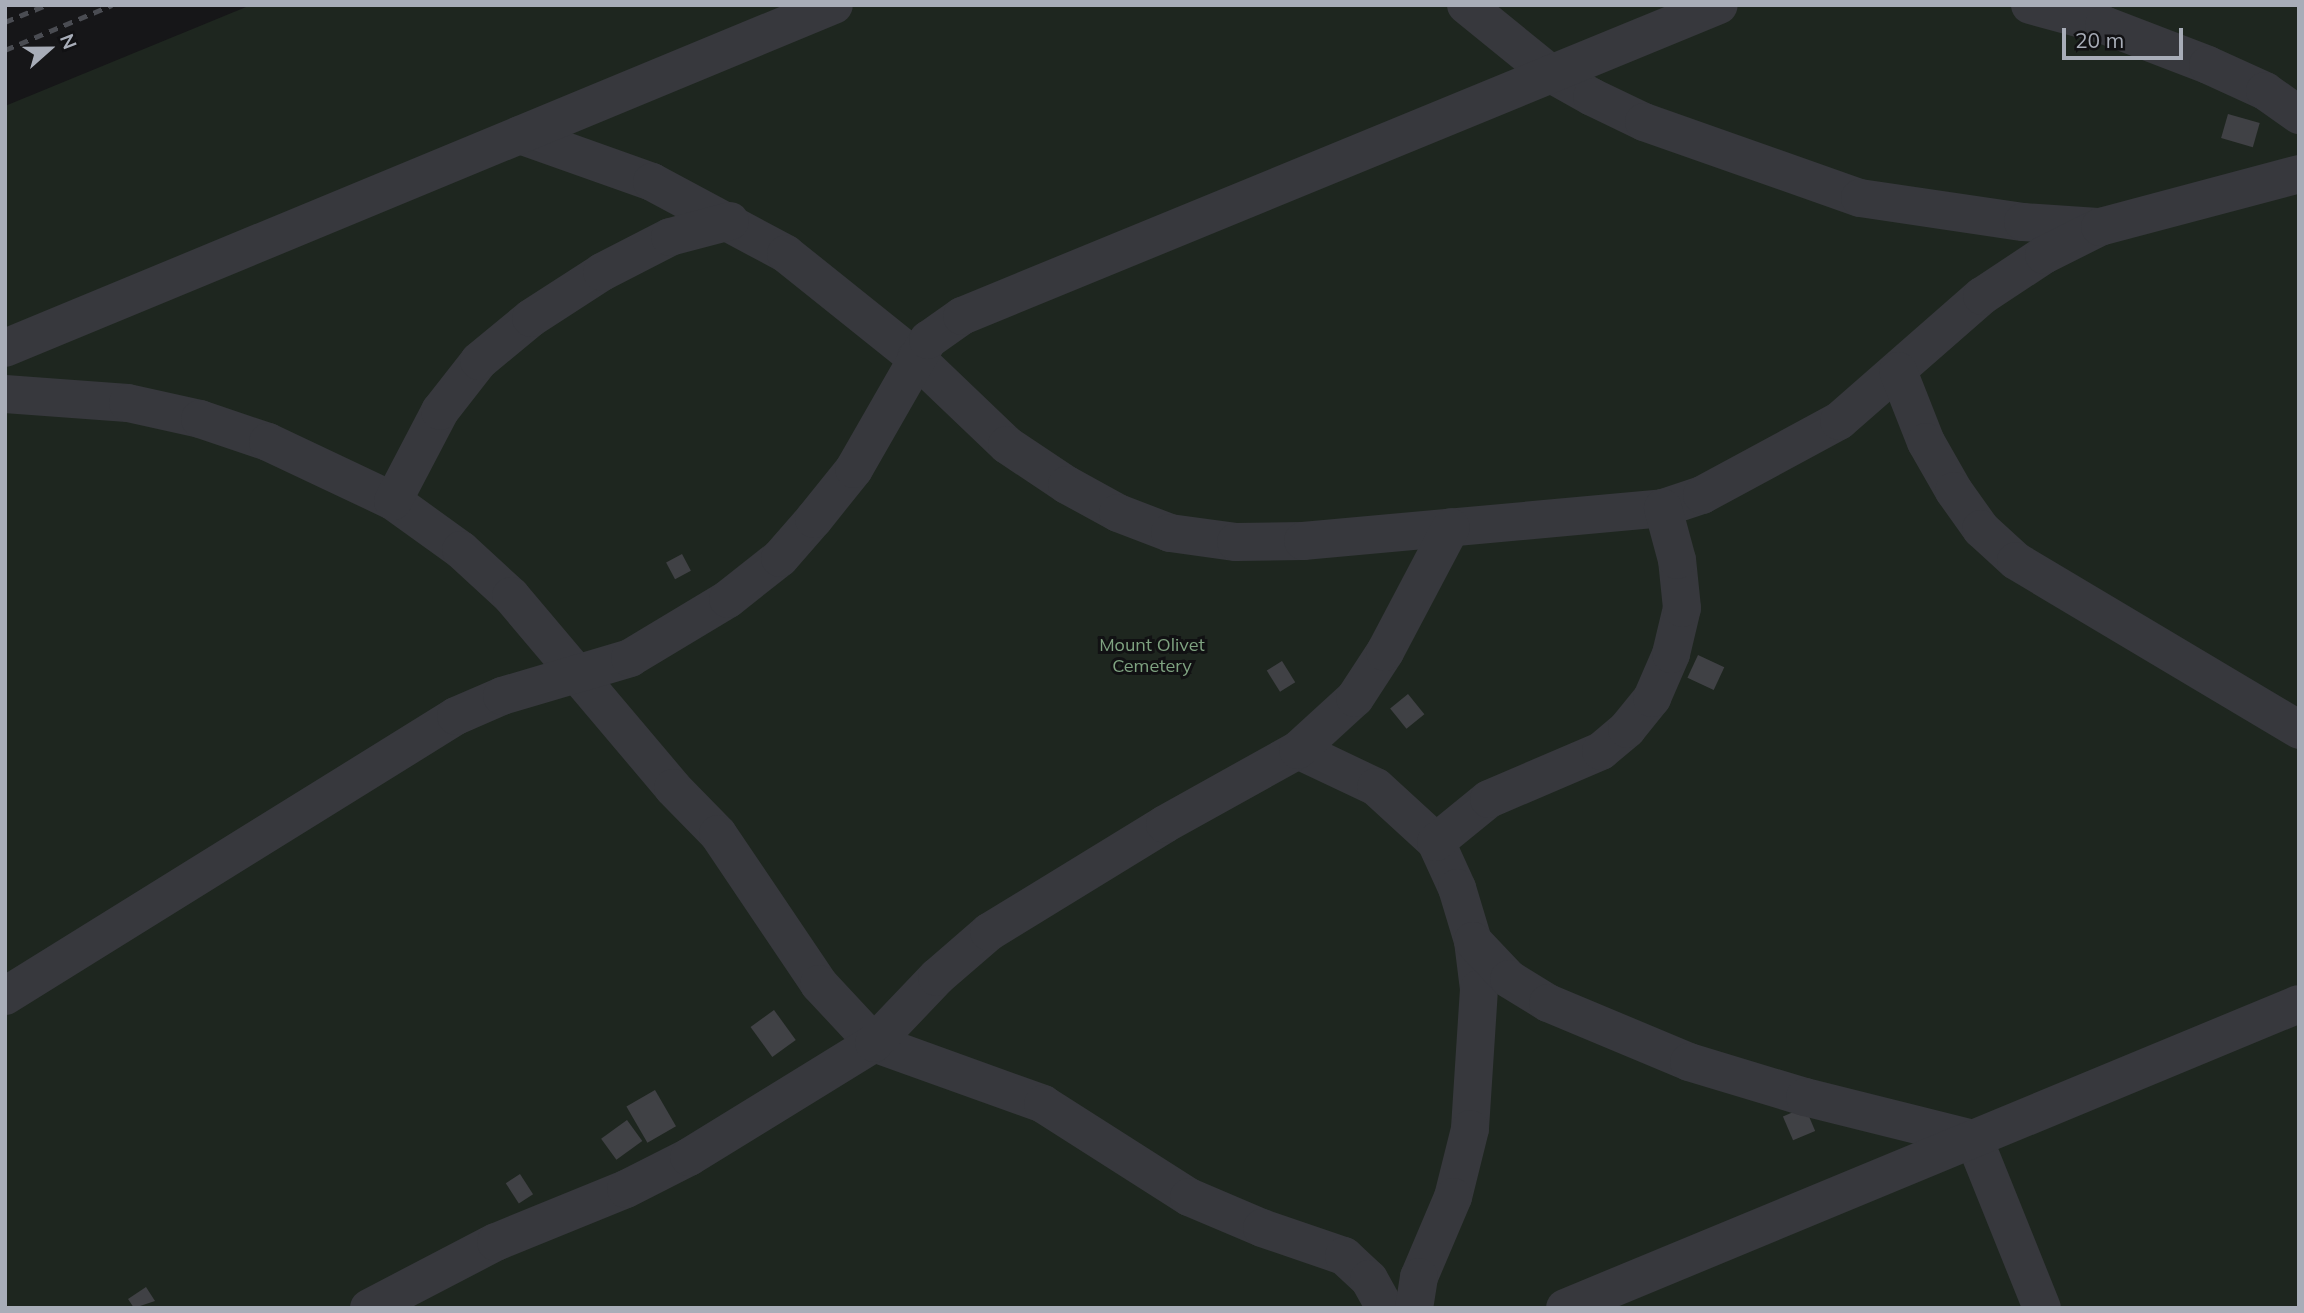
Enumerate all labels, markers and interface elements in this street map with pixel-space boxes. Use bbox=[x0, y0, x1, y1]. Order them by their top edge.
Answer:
north arrow bbox=[14, 14, 84, 84]
scale bar bbox=[2066, 14, 2187, 58]
text: 20 m bbox=[2075, 27, 2124, 53]
text: N bbox=[55, 30, 82, 52]
park label: Mount Olivet Cemetery bbox=[1099, 635, 1205, 678]

